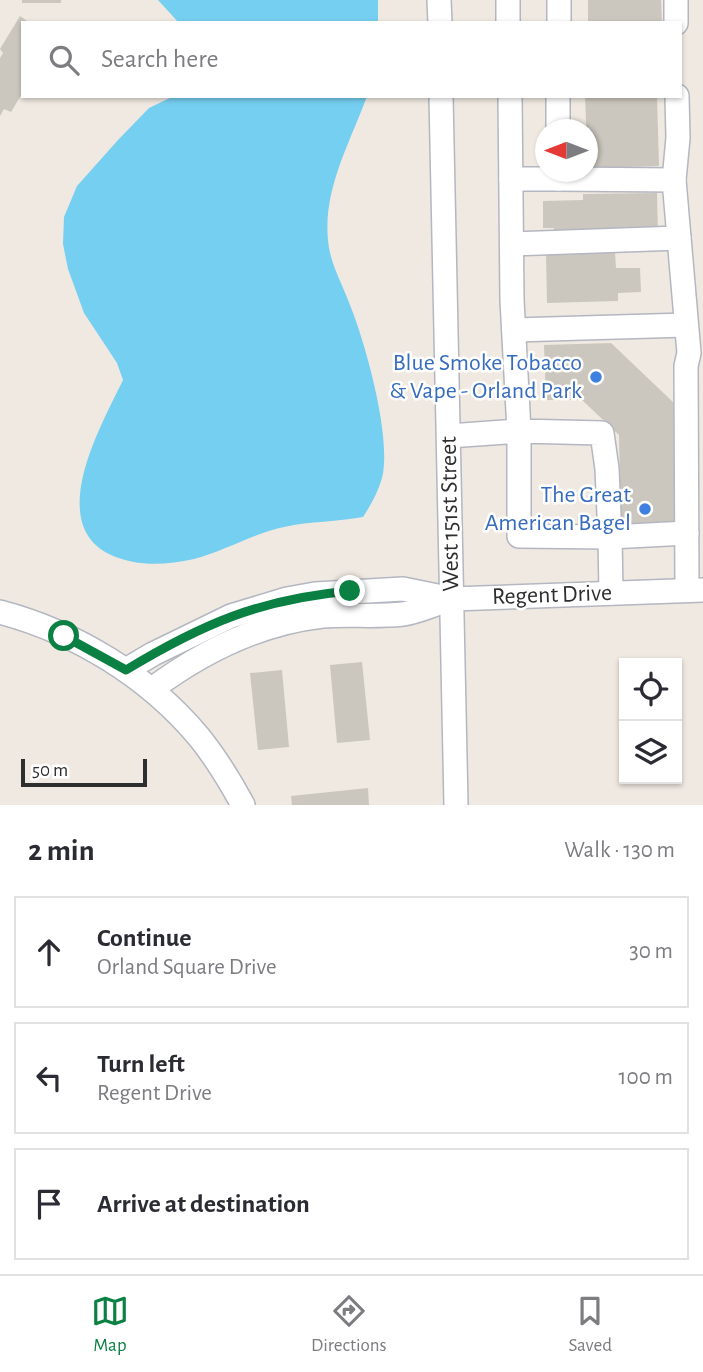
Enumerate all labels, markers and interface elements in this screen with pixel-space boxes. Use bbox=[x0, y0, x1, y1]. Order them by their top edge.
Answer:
search box bbox=[21, 21, 682, 98]
icon: search bbox=[45, 41, 83, 79]
text: Search here bbox=[101, 46, 219, 72]
north arrow bbox=[535, 119, 598, 182]
place label: Blue Smoke Tobacco & Vape - Orland Park bbox=[389, 351, 582, 403]
marker: Blue Smoke Tobacco & Vape - Orland Park bbox=[588, 369, 604, 385]
street label: West 151st Street bbox=[437, 436, 463, 592]
place label: The Great American Bagel bbox=[485, 483, 631, 535]
marker: The Great American Bagel bbox=[637, 501, 653, 517]
route end bbox=[334, 575, 365, 606]
street label: Regent Drive bbox=[492, 581, 612, 609]
route start bbox=[48, 620, 79, 651]
map controls bbox=[619, 658, 682, 784]
button: locate bbox=[619, 658, 682, 721]
button: layers bbox=[619, 721, 682, 784]
scale bar bbox=[21, 756, 147, 788]
text: 50 m bbox=[32, 761, 68, 780]
text: 2 min bbox=[28, 836, 95, 866]
text: Walk · 130 m bbox=[564, 839, 675, 862]
text: Continue bbox=[97, 925, 192, 951]
icon: ahead bbox=[30, 933, 68, 971]
text: 30 m bbox=[629, 940, 673, 963]
text: Orland Square Drive bbox=[97, 956, 277, 979]
text: Turn left bbox=[97, 1051, 185, 1077]
icon: left bbox=[30, 1059, 68, 1097]
text: 100 m bbox=[619, 1066, 673, 1089]
text: Regent Drive bbox=[97, 1082, 212, 1105]
icon: arrive bbox=[30, 1185, 68, 1223]
text: Arrive at destination bbox=[97, 1191, 310, 1217]
tab: Map bbox=[91, 1292, 129, 1357]
tab: Directions bbox=[311, 1292, 387, 1357]
tab: Saved bbox=[569, 1292, 612, 1357]

